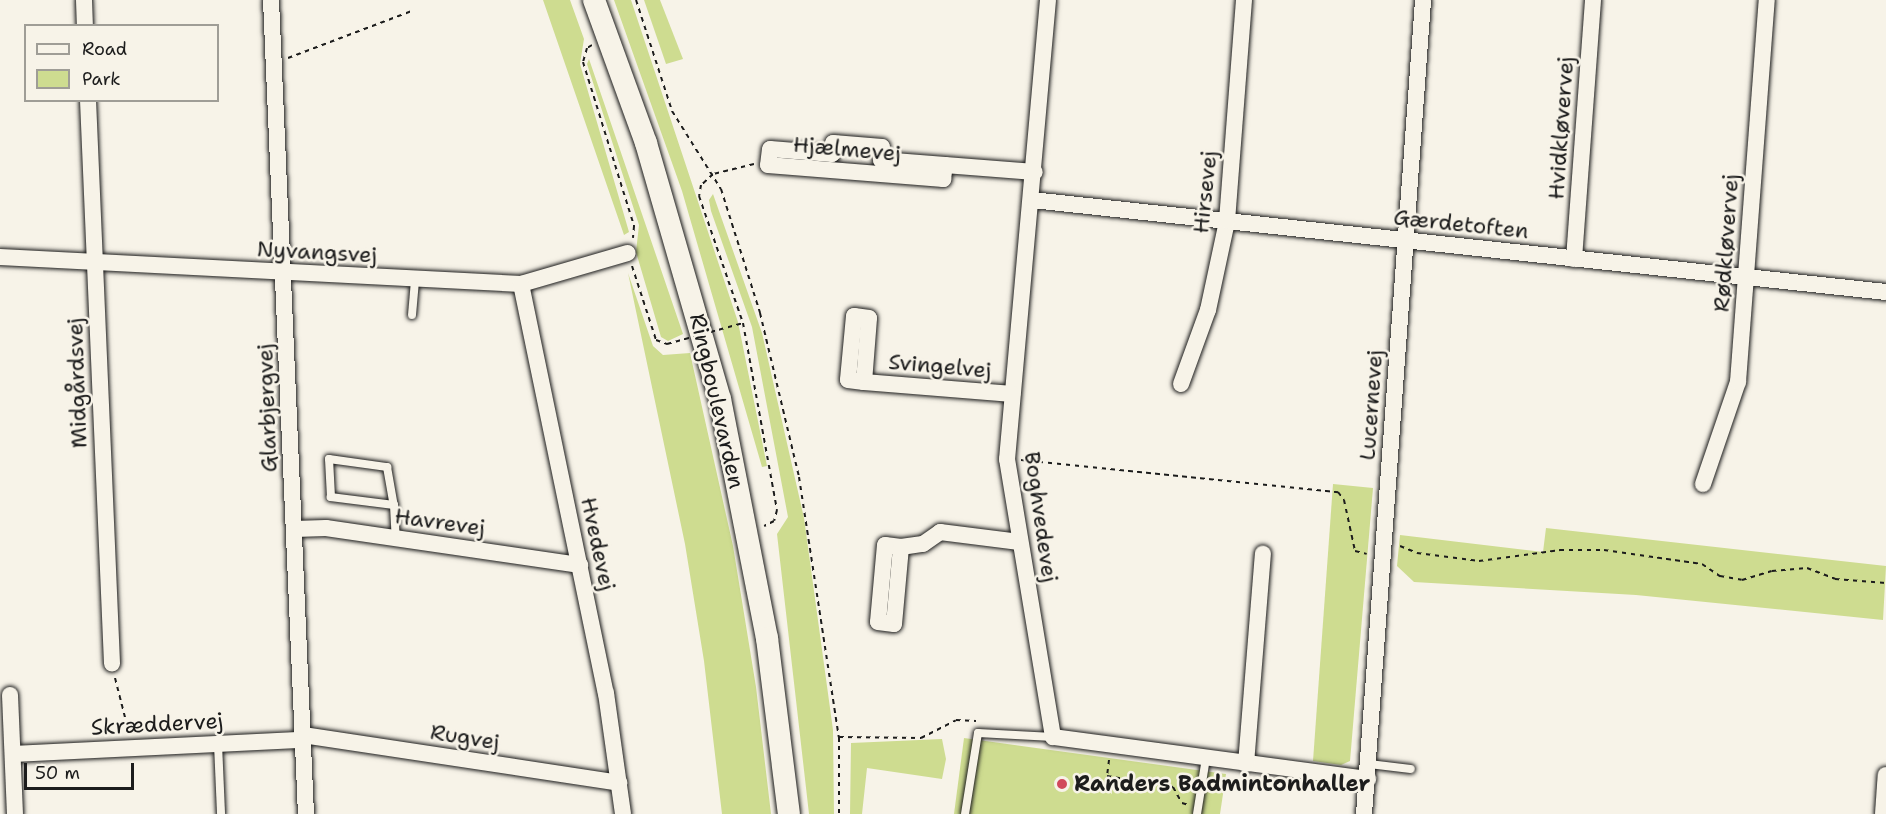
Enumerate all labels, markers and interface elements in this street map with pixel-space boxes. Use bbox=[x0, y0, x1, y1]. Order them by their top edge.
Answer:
legend bbox=[24, 24, 219, 102]
text: Road bbox=[82, 37, 127, 61]
street label: Hvidkløvervej bbox=[1543, 56, 1579, 200]
text: Park bbox=[82, 67, 121, 91]
street label: Hjælmevej bbox=[792, 131, 902, 167]
street label: Hirsevej bbox=[1188, 149, 1222, 235]
street label: Rødkløvervej bbox=[1708, 173, 1744, 313]
street label: Gærdetoften bbox=[1392, 204, 1530, 244]
street label: Nyvangsvej bbox=[256, 236, 378, 268]
street label: Ringboulevarden bbox=[684, 311, 750, 491]
street label: Midgårdsvej bbox=[62, 317, 92, 449]
street label: Glarbjergvej bbox=[252, 343, 282, 473]
street label: Svingelvej bbox=[887, 348, 993, 384]
street label: Lucernevej bbox=[1354, 349, 1388, 461]
street label: Boghvedevej bbox=[1019, 450, 1063, 584]
street label: Hvedevej bbox=[575, 495, 621, 593]
street label: Havrevej bbox=[393, 503, 487, 541]
street label: Skræddervej bbox=[90, 707, 224, 741]
street label: Rugvej bbox=[428, 718, 502, 756]
scale bar bbox=[27, 751, 136, 789]
text: 50 m bbox=[35, 761, 80, 785]
place label: Randers Badmintonhaller bbox=[1074, 771, 1370, 797]
marker: Randers Badmintonhaller bbox=[1055, 777, 1069, 791]

